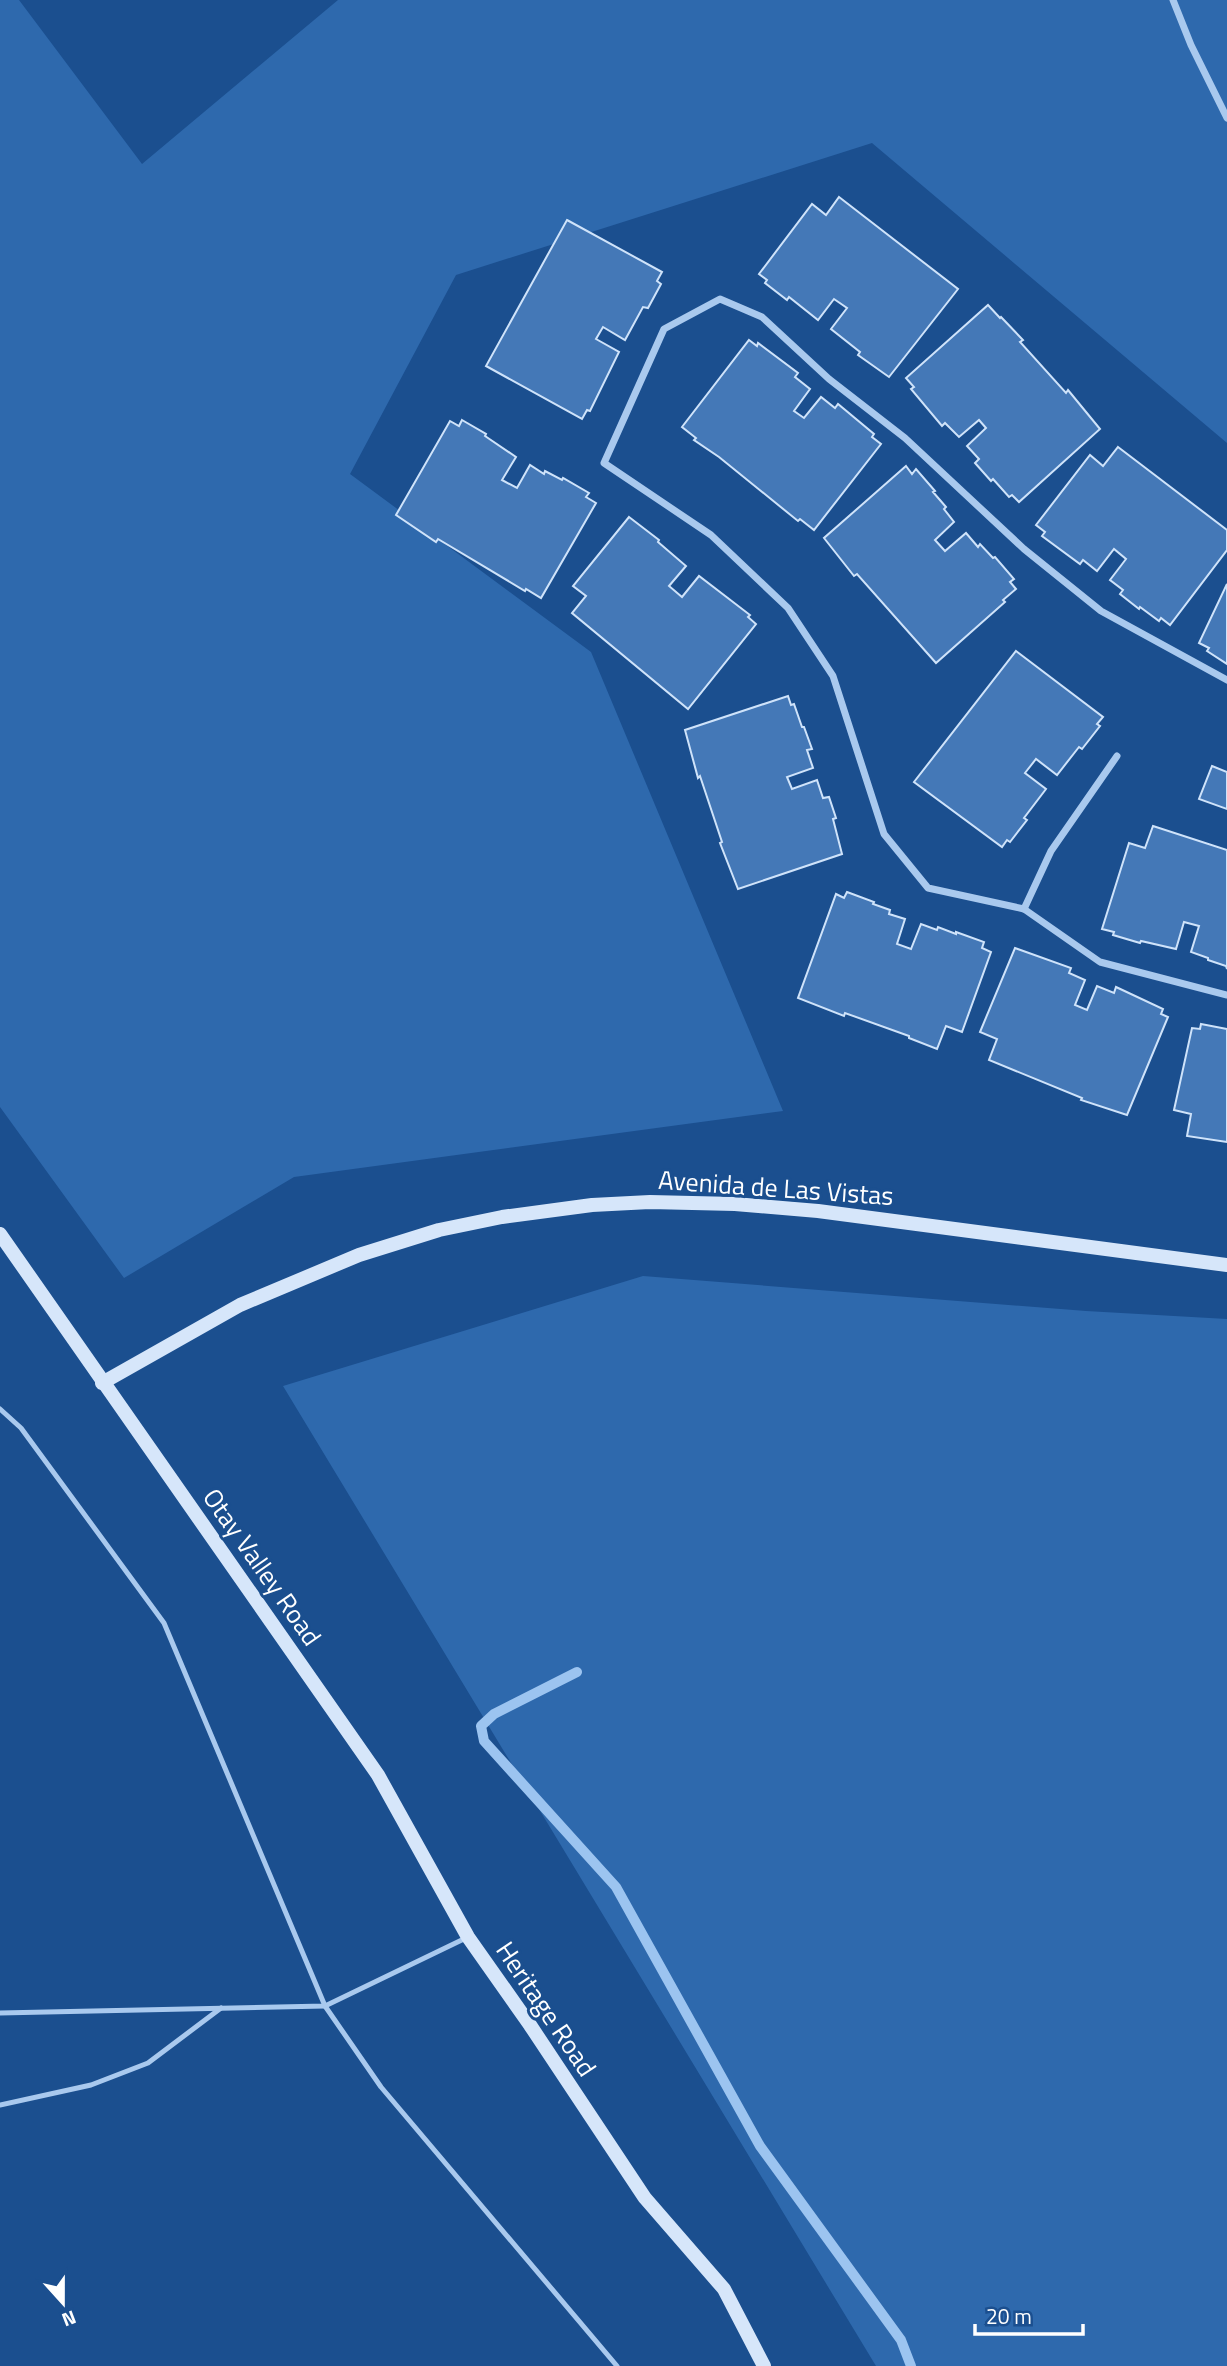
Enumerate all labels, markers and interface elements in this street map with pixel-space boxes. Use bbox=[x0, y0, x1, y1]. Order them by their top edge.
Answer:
street label: Avenida de Las Vistas bbox=[657, 1160, 895, 1215]
street label: Otay Valley Road bbox=[194, 1480, 331, 1653]
street label: Heritage Road bbox=[487, 1933, 606, 2084]
north arrow bbox=[28, 2268, 98, 2338]
scale bar bbox=[975, 2292, 1084, 2336]
text: 20 m bbox=[986, 2300, 1032, 2332]
text: N bbox=[58, 2303, 81, 2335]

